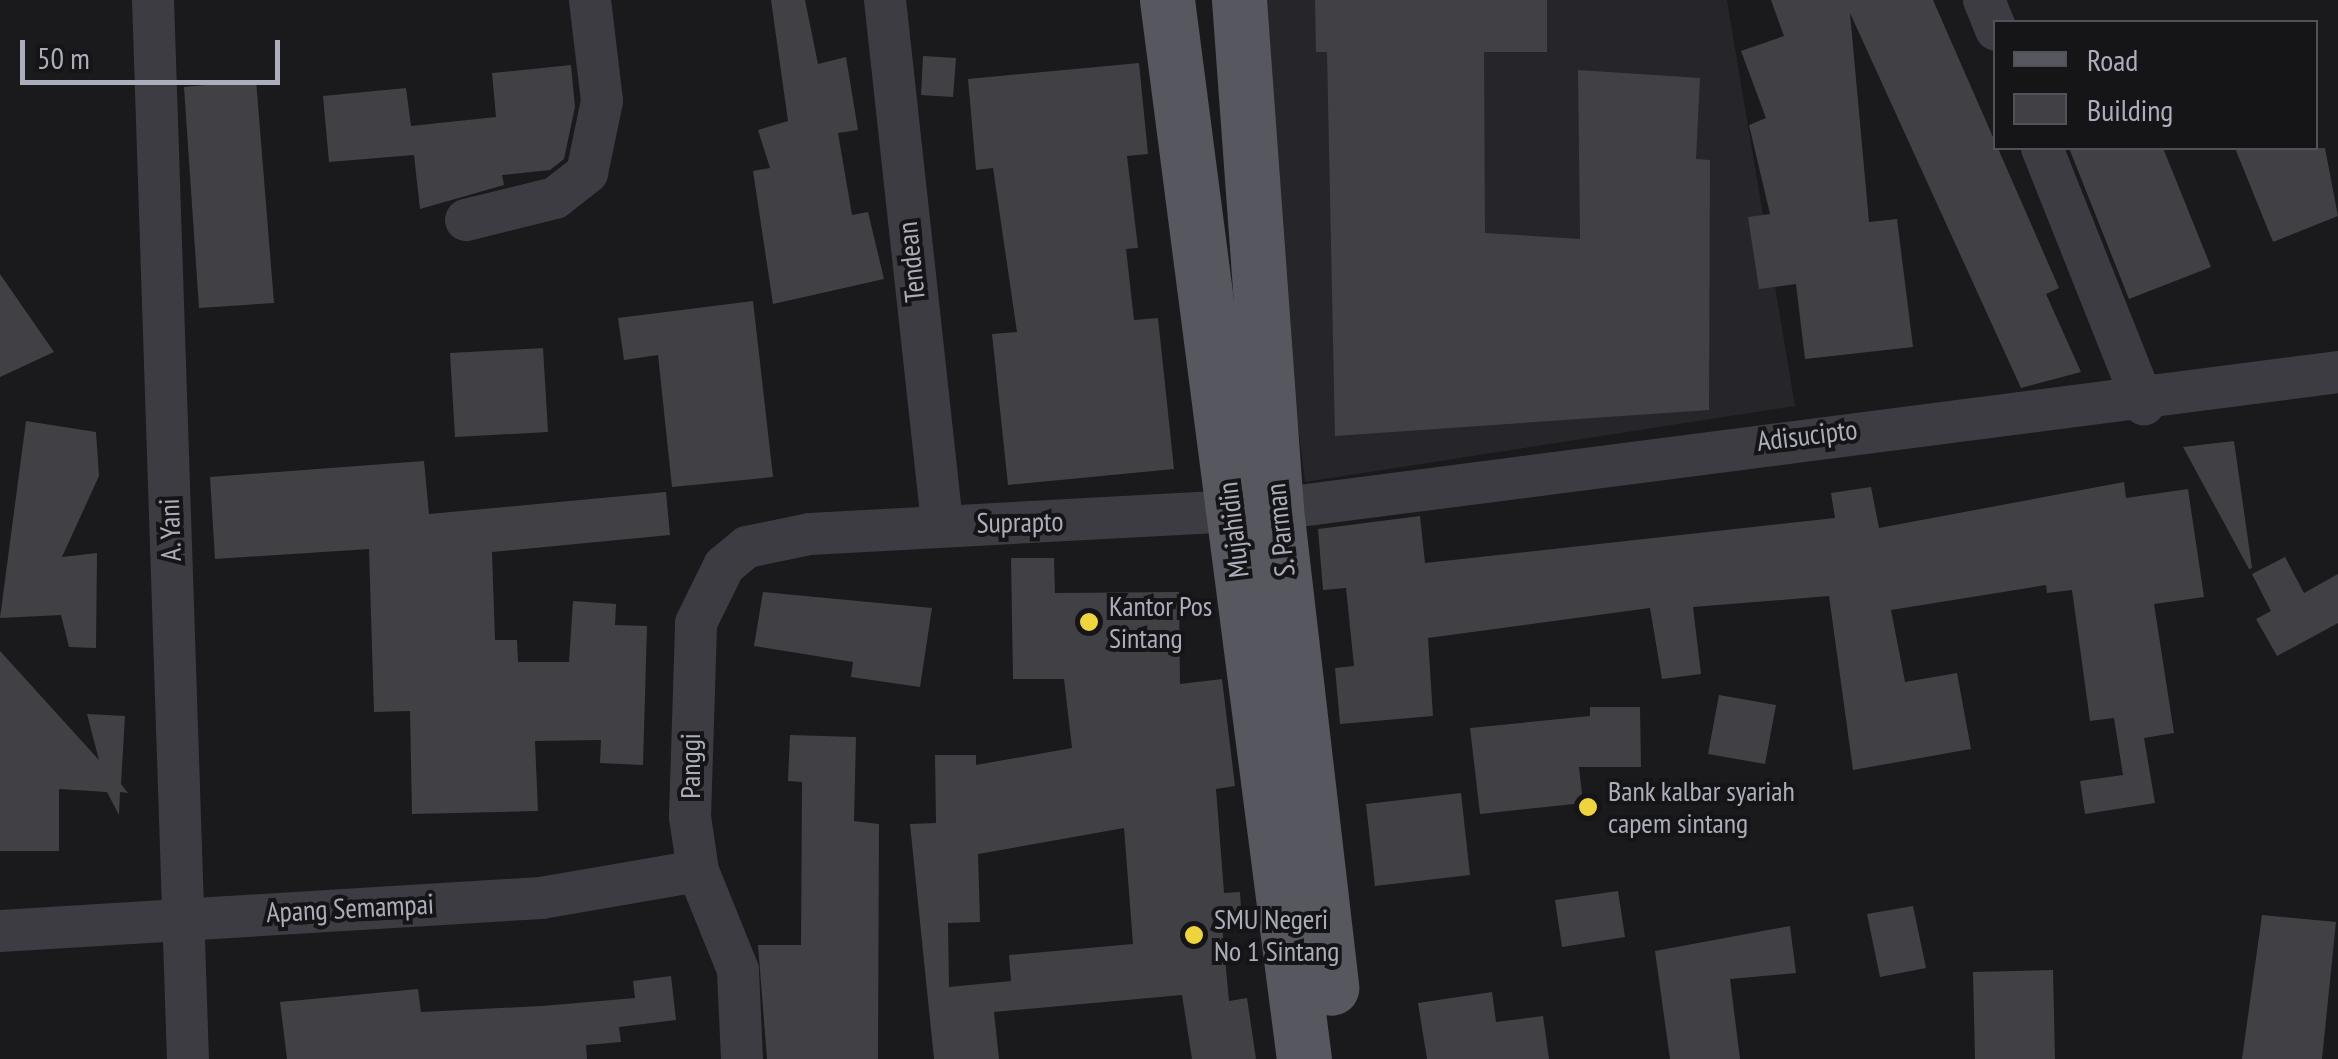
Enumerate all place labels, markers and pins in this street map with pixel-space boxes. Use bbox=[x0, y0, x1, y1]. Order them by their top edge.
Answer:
place label: Kantor Pos Sintang bbox=[1109, 589, 1212, 655]
marker: Kantor Pos Sintang bbox=[1078, 611, 1100, 633]
place label: Bank kalbar syariah capem sintang bbox=[1608, 774, 1795, 840]
marker: Bank kalbar syariah capem sintang bbox=[1577, 796, 1599, 818]
place label: SMU Negeri No 1 Sintang bbox=[1214, 902, 1339, 968]
marker: SMU Negeri No 1 Sintang bbox=[1183, 924, 1205, 946]

